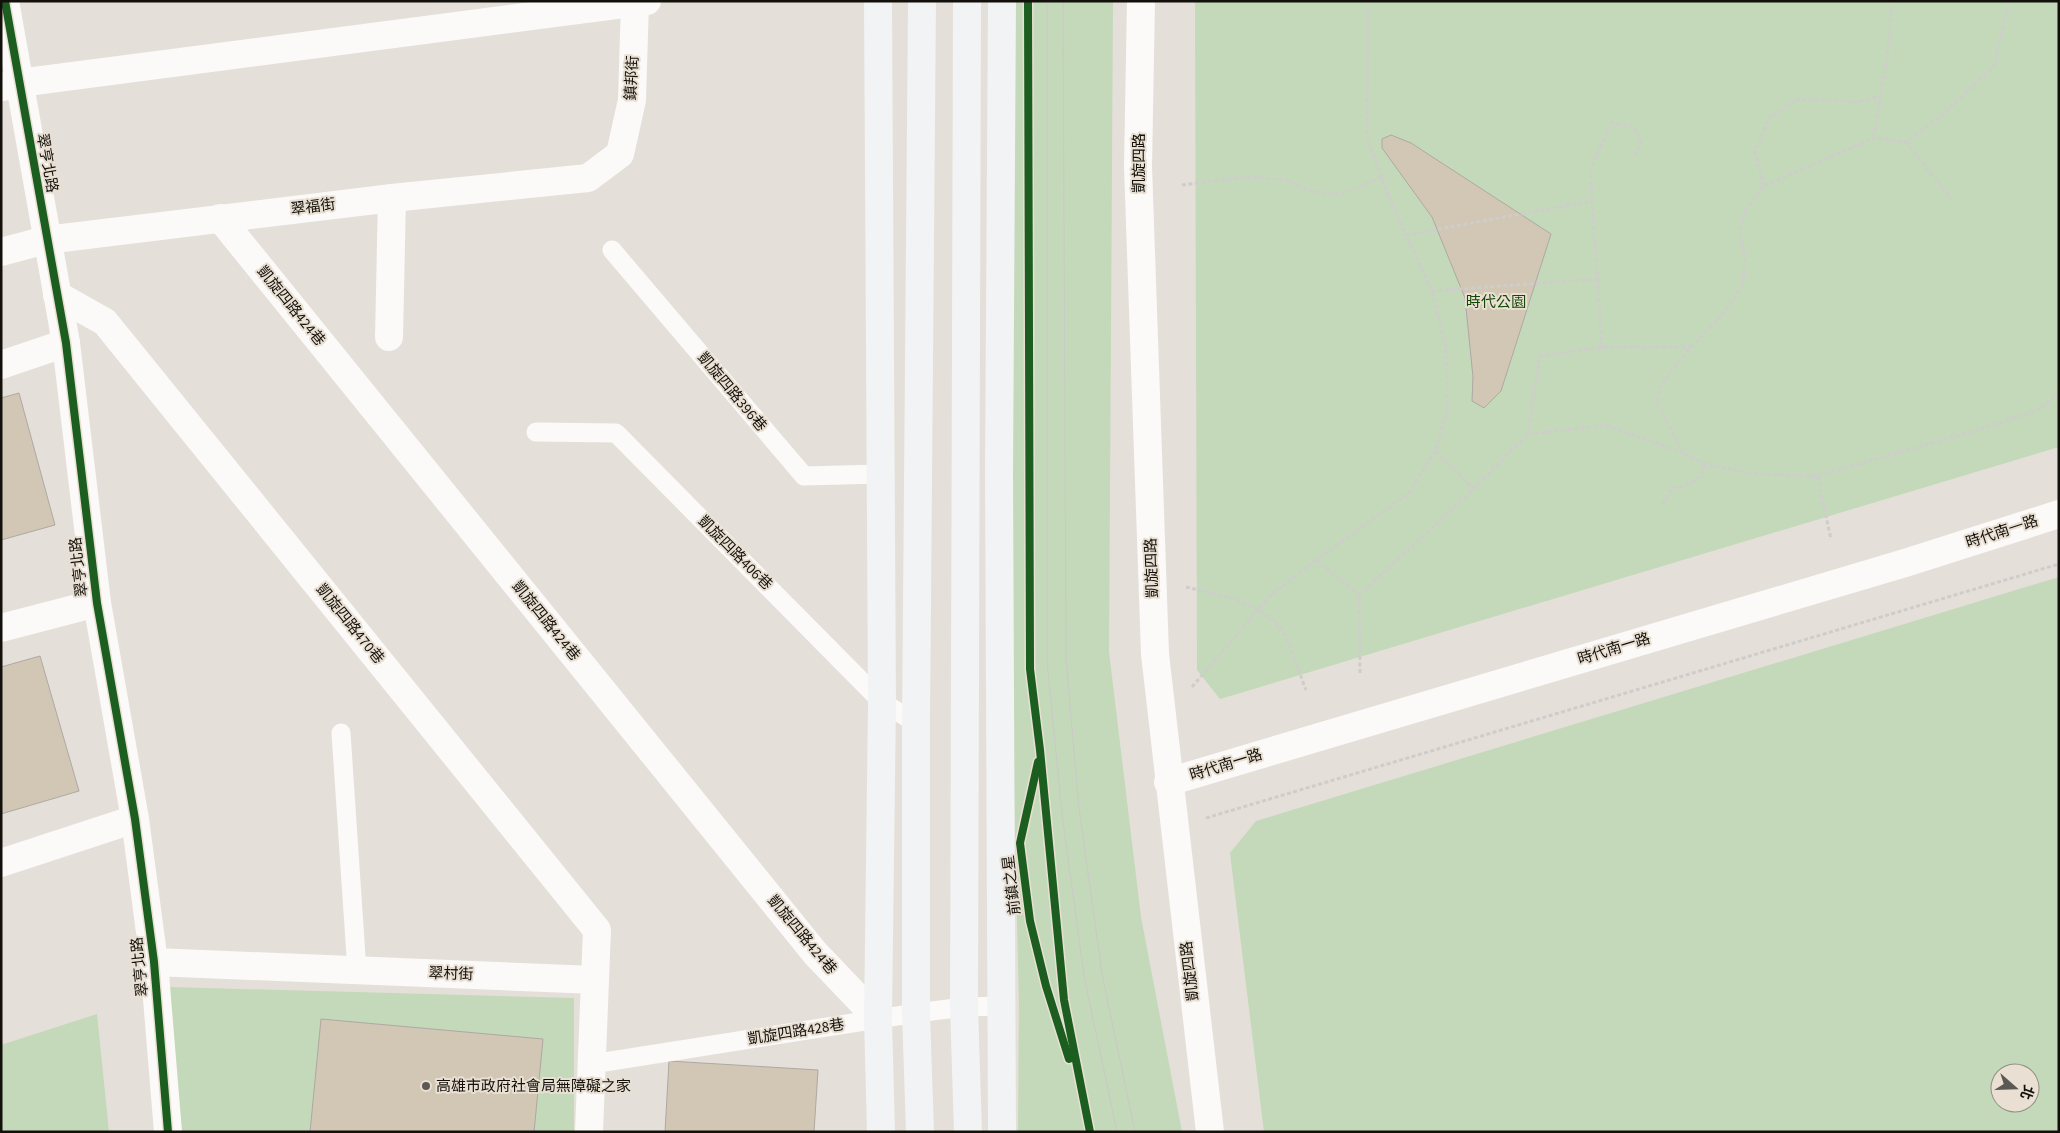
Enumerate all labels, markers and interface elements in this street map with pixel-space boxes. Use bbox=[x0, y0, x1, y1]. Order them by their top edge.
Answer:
street label: 鎮邦街 bbox=[620, 55, 644, 101]
street label: 翠亨北路 bbox=[31, 132, 63, 194]
street label: 凱旋四路 bbox=[1129, 133, 1150, 193]
street label: 翠福街 bbox=[289, 194, 337, 220]
street label: 凱旋四路424巷 bbox=[252, 262, 330, 350]
park label: 時代公園 bbox=[1466, 292, 1526, 313]
street label: 凱旋四路396巷 bbox=[693, 348, 771, 436]
street label: 時代南一路 bbox=[1963, 510, 2041, 554]
street label: 凱旋四路406巷 bbox=[693, 511, 777, 595]
street label: 翠亨北路 bbox=[65, 536, 93, 598]
street label: 凱旋四路 bbox=[1140, 538, 1164, 598]
street label: 凱旋四路424巷 bbox=[507, 577, 585, 665]
street label: 凱旋四路470巷 bbox=[311, 580, 389, 668]
street label: 時代南一路 bbox=[1575, 628, 1653, 670]
street label: 時代南一路 bbox=[1187, 744, 1265, 786]
street label: 前鎮之星 bbox=[998, 854, 1026, 916]
street label: 凱旋四路424巷 bbox=[763, 891, 841, 979]
street label: 翠亨北路 bbox=[126, 936, 154, 998]
street label: 凱旋四路 bbox=[1176, 940, 1204, 1002]
street label: 翠村街 bbox=[428, 963, 474, 985]
street label: 凱旋四路428巷 bbox=[746, 1014, 846, 1050]
north arrow bbox=[1990, 1063, 2040, 1113]
place label: 高雄市政府社會局無障礙之家 bbox=[436, 1076, 631, 1097]
marker: 高雄市政府社會局無障礙之家 bbox=[420, 1080, 432, 1092]
text: 北 bbox=[2014, 1082, 2038, 1102]

